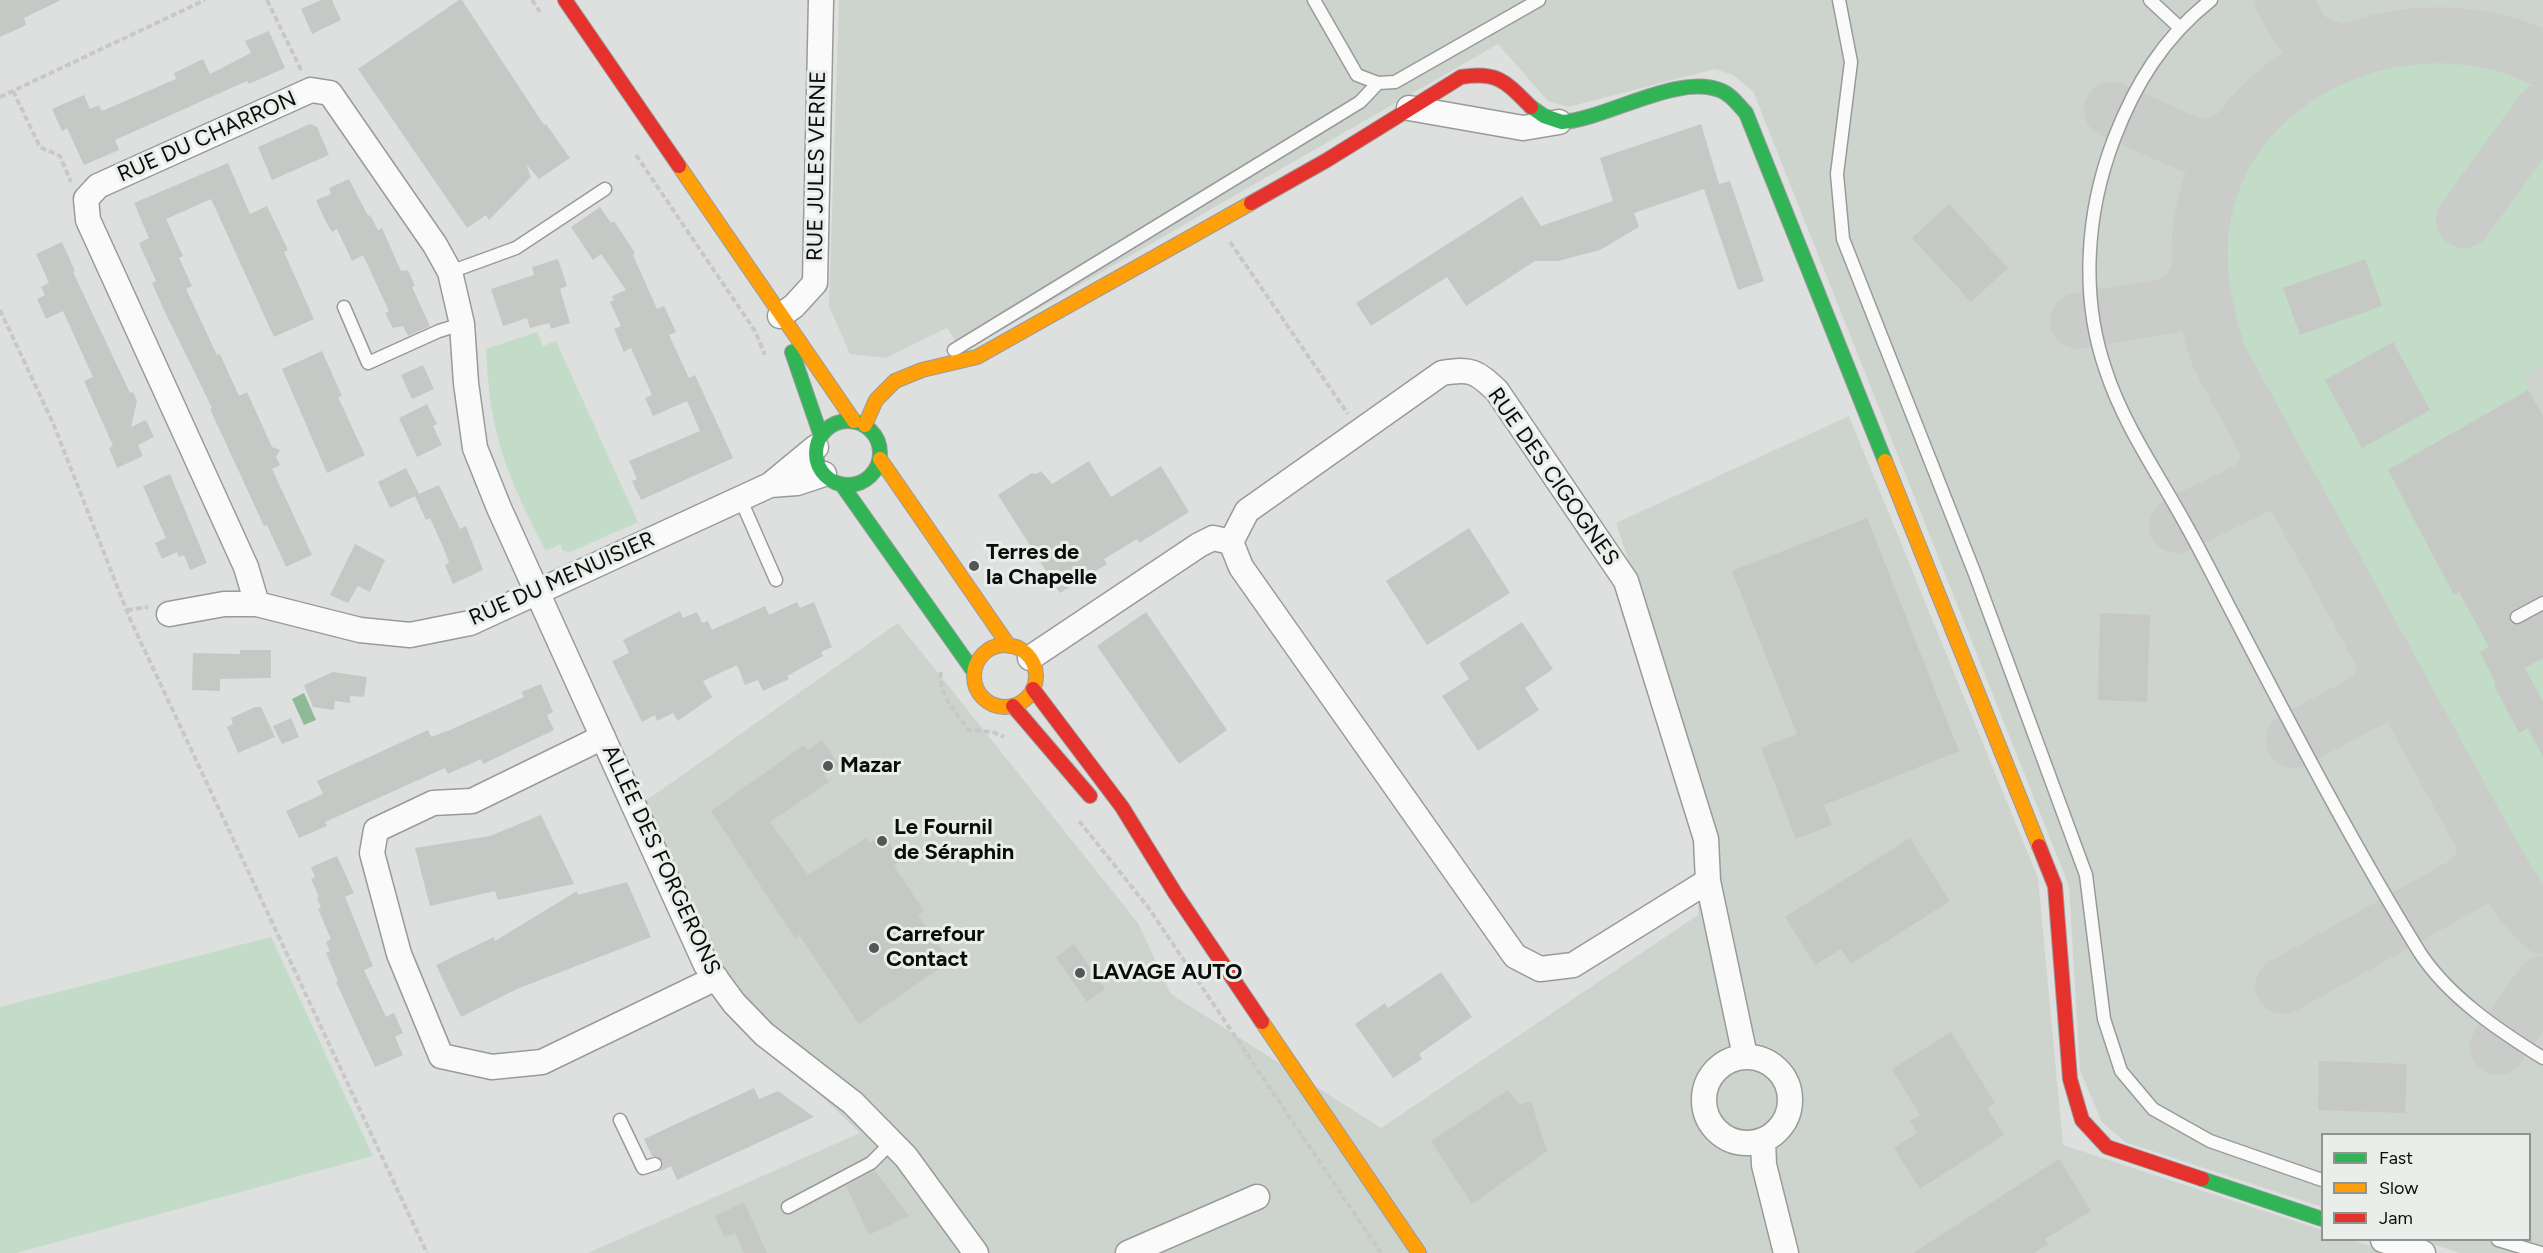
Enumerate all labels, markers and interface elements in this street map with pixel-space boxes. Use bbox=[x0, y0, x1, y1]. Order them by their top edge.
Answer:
street label: RUE JULES VERNE bbox=[802, 71, 832, 261]
street label: RUE DU CHARRON bbox=[114, 86, 300, 188]
street label: RUE DES CIGOGNES bbox=[1482, 383, 1624, 571]
street label: RUE DU MENUISIER bbox=[465, 526, 659, 632]
place label: Terres de la Chapelle bbox=[986, 540, 1097, 592]
marker: Terres de la Chapelle bbox=[967, 559, 981, 573]
street label: ALLÉE DES FORGERONS bbox=[596, 741, 726, 979]
place label: Mazar bbox=[840, 753, 901, 779]
marker: Mazar bbox=[821, 759, 835, 773]
place label: Le Fournil de Séraphin bbox=[894, 815, 1014, 866]
marker: Le Fournil de Séraphin bbox=[875, 834, 889, 848]
place label: Carrefour Contact bbox=[886, 922, 985, 974]
marker: Carrefour Contact bbox=[867, 941, 881, 955]
place label: LAVAGE AUTO bbox=[1092, 960, 1242, 986]
marker: LAVAGE AUTO bbox=[1073, 966, 1087, 980]
legend bbox=[2321, 1133, 2531, 1241]
text: Fast bbox=[2379, 1147, 2413, 1169]
text: Slow bbox=[2379, 1177, 2418, 1199]
text: Jam bbox=[2379, 1207, 2413, 1229]

